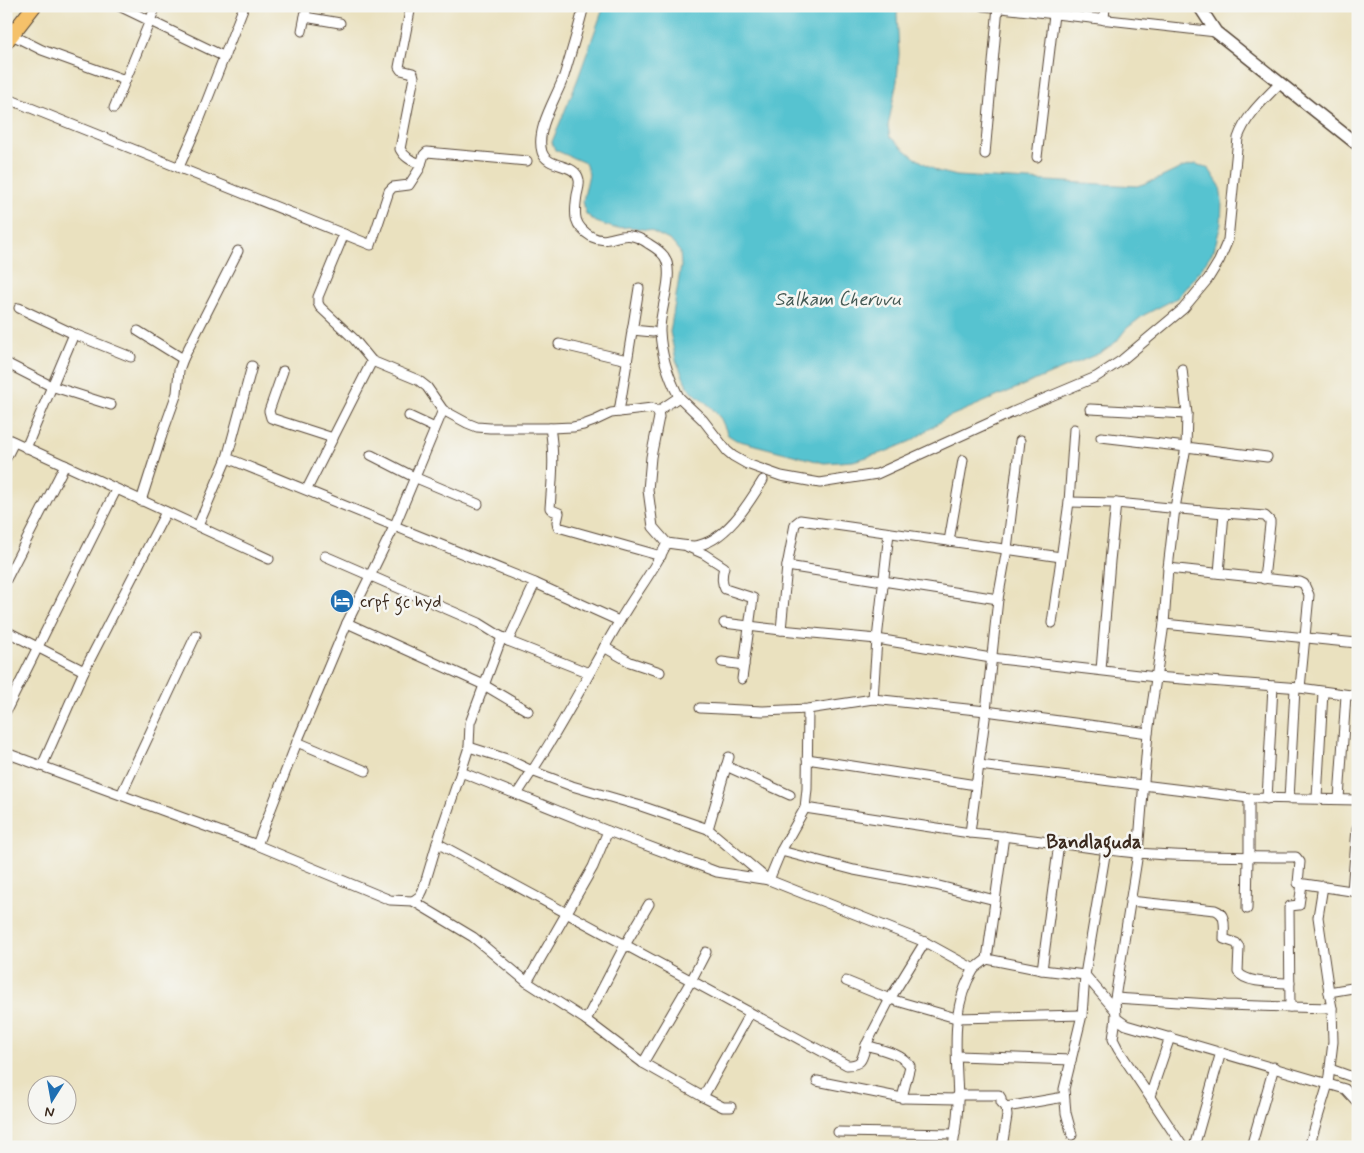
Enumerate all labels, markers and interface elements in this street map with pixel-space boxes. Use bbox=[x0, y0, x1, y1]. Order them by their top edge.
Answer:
water label: Salkam Cheruvu bbox=[775, 287, 902, 312]
hotel icon: crpf gc hyd bbox=[329, 588, 355, 614]
place label: crpf gc hyd bbox=[360, 590, 442, 616]
district label: Bandlaguda bbox=[1046, 830, 1142, 858]
north arrow bbox=[28, 1076, 78, 1126]
text: N bbox=[43, 1102, 56, 1122]

